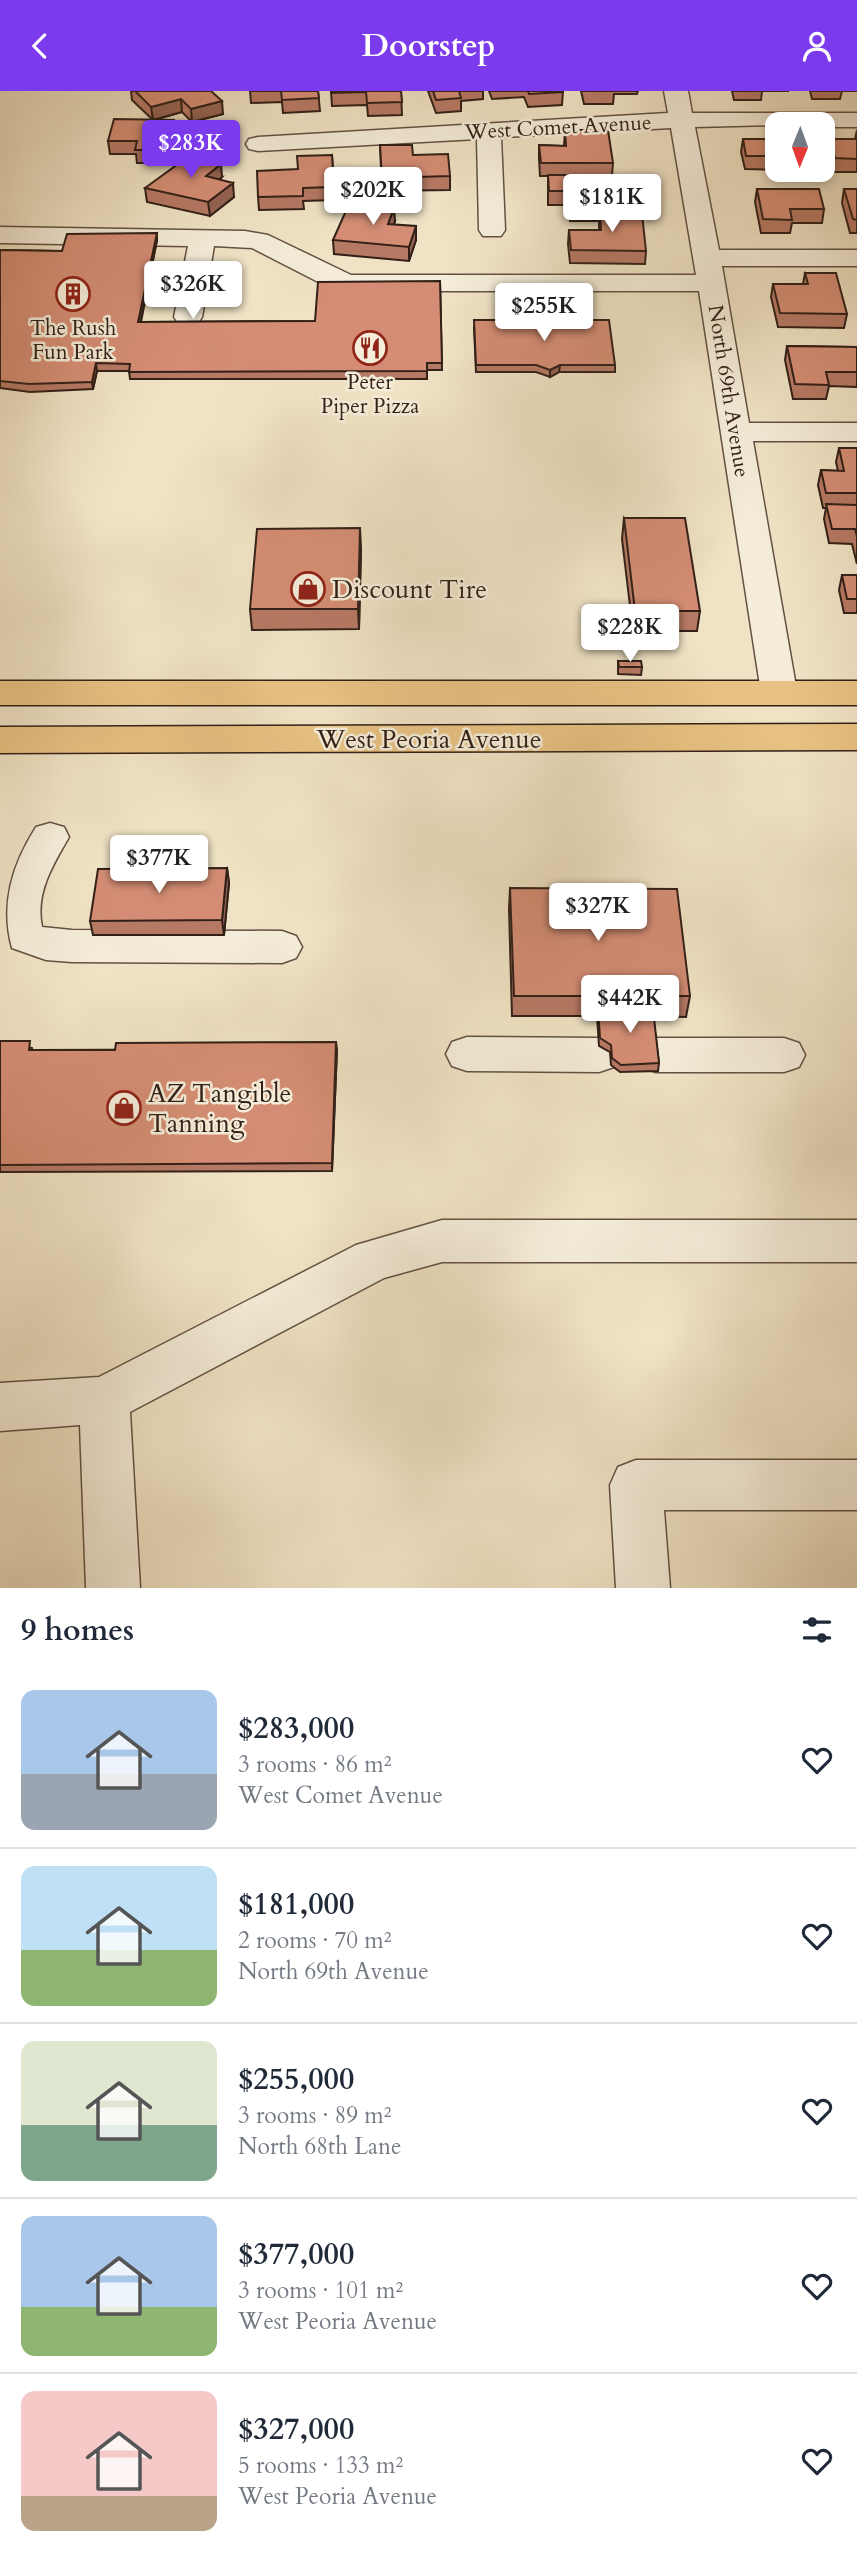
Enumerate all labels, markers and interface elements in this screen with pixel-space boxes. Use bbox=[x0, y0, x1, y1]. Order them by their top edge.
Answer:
text: Doorstep bbox=[362, 24, 495, 68]
icon: back bbox=[21, 27, 59, 65]
icon: person bbox=[798, 27, 836, 65]
street label: West Comet Avenue bbox=[463, 108, 652, 147]
north arrow bbox=[765, 112, 835, 182]
map controls bbox=[765, 112, 835, 182]
pin: $283K bbox=[142, 120, 240, 180]
text: $283K bbox=[158, 127, 224, 158]
pin: $202K bbox=[324, 167, 422, 227]
text: $202K bbox=[340, 174, 406, 205]
pin: $181K bbox=[563, 174, 661, 234]
text: $181K bbox=[579, 181, 645, 212]
pin: $326K bbox=[144, 261, 242, 321]
text: $326K bbox=[160, 268, 226, 299]
building icon: The Rush Fun Park bbox=[54, 275, 92, 313]
pin: $255K bbox=[495, 283, 593, 343]
text: $255K bbox=[511, 290, 577, 321]
street label: North 69th Avenue bbox=[701, 303, 756, 479]
place label: The Rush Fun Park bbox=[30, 314, 117, 367]
restaurant icon: Peter Piper Pizza bbox=[351, 329, 389, 367]
place label: Peter Piper Pizza bbox=[321, 368, 419, 421]
shop icon: Discount Tire bbox=[289, 570, 327, 608]
place label: Discount Tire bbox=[332, 572, 487, 607]
pin: $228K bbox=[581, 605, 679, 664]
text: $228K bbox=[597, 611, 663, 642]
street label: West Peoria Avenue bbox=[316, 722, 541, 757]
pin: $377K bbox=[110, 835, 208, 895]
text: $377K bbox=[126, 842, 192, 873]
pin: $327K bbox=[549, 883, 647, 943]
text: $327K bbox=[565, 890, 631, 921]
pin: $442K bbox=[581, 975, 679, 1035]
text: $442K bbox=[597, 982, 663, 1013]
place label: AZ Tangible Tanning bbox=[148, 1076, 291, 1141]
shop icon: AZ Tangible Tanning bbox=[105, 1089, 143, 1127]
text: 9 homes bbox=[21, 1610, 134, 1651]
icon: filters bbox=[798, 1611, 836, 1649]
text: $283,000 bbox=[238, 1708, 354, 1749]
icon: home bbox=[77, 1718, 161, 1802]
icon: heart bbox=[798, 1741, 836, 1779]
text: 3 rooms · 86 m² bbox=[238, 1749, 391, 1780]
text: West Comet Avenue bbox=[238, 1780, 443, 1811]
text: $181,000 bbox=[238, 1884, 354, 1925]
icon: home bbox=[77, 1894, 161, 1978]
icon: heart bbox=[798, 1917, 836, 1955]
text: 2 rooms · 70 m² bbox=[238, 1925, 391, 1956]
text: North 69th Avenue bbox=[238, 1956, 429, 1987]
text: $255,000 bbox=[238, 2059, 354, 2100]
icon: home bbox=[77, 2069, 161, 2153]
icon: heart bbox=[798, 2092, 836, 2130]
text: 3 rooms · 89 m² bbox=[238, 2100, 391, 2131]
text: North 68th Lane bbox=[238, 2131, 402, 2162]
text: $377,000 bbox=[238, 2234, 354, 2275]
icon: home bbox=[77, 2244, 161, 2328]
icon: heart bbox=[798, 2267, 836, 2305]
text: 3 rooms · 101 m² bbox=[238, 2275, 403, 2306]
text: West Peoria Avenue bbox=[238, 2306, 437, 2337]
text: $327,000 bbox=[238, 2409, 354, 2450]
icon: home bbox=[77, 2419, 161, 2503]
icon: heart bbox=[798, 2442, 836, 2480]
text: 5 rooms · 133 m² bbox=[238, 2450, 403, 2481]
text: West Peoria Avenue bbox=[238, 2481, 437, 2512]

